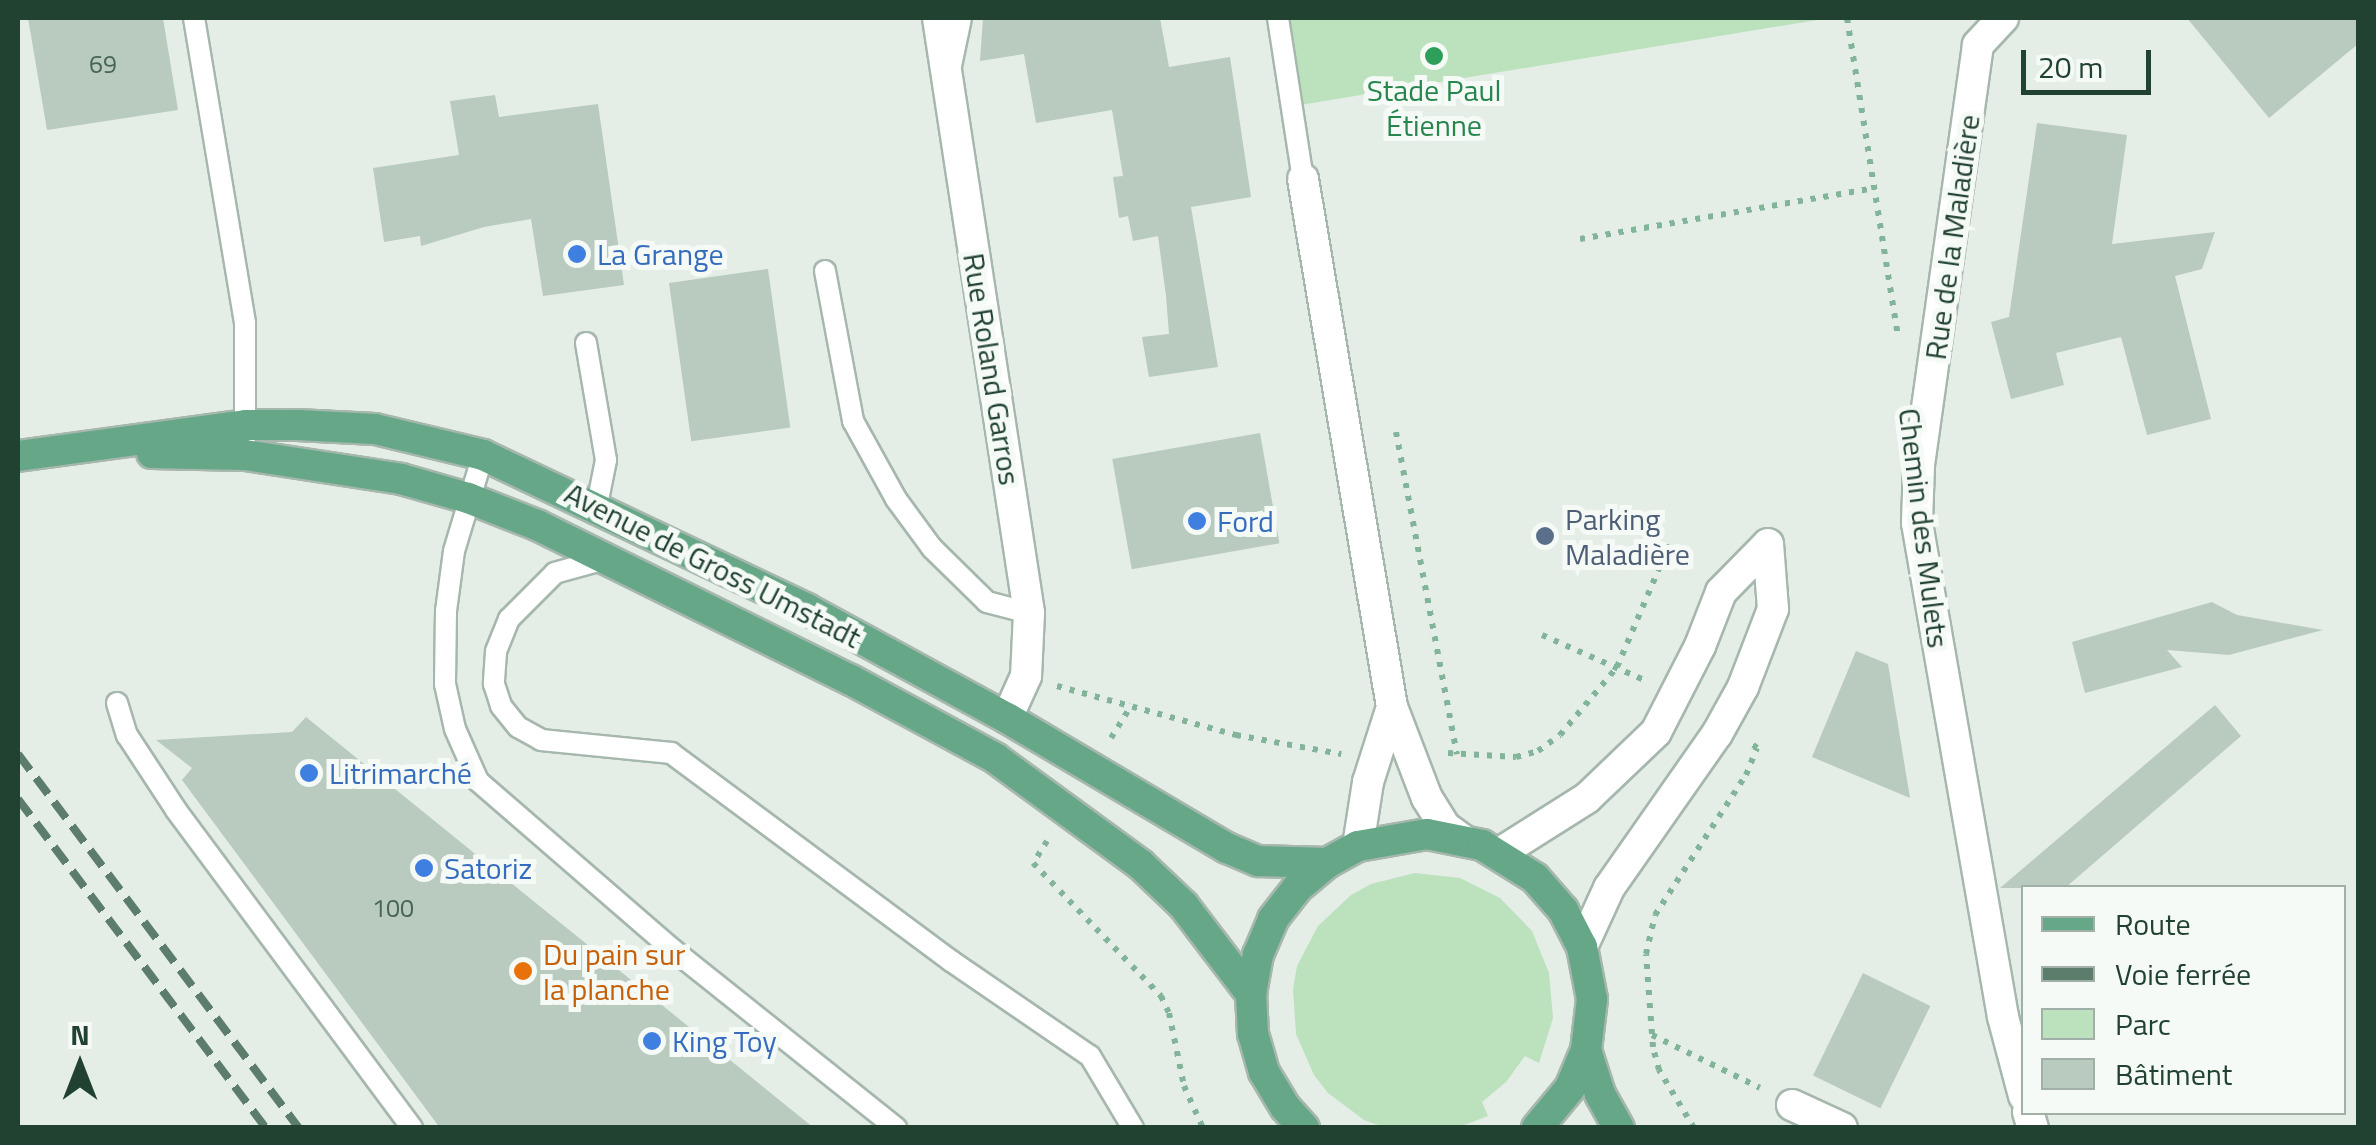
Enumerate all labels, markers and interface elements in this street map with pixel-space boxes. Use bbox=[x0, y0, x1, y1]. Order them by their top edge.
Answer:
scale bar bbox=[2026, 30, 2156, 92]
text: 20 m bbox=[2038, 44, 2103, 90]
marker: Stade Paul Étienne bbox=[1423, 45, 1445, 67]
house number: 69 bbox=[89, 49, 117, 79]
place label: Stade Paul Étienne bbox=[1367, 72, 1501, 142]
street label: Rue de la Maladière bbox=[1917, 112, 1987, 362]
place label: La Grange bbox=[597, 236, 724, 272]
marker: La Grange bbox=[566, 243, 588, 265]
street label: Rue Roland Garros bbox=[956, 250, 1028, 488]
street label: Chemin des Mulets bbox=[1891, 406, 1957, 650]
street label: Avenue de Gross Umstadt bbox=[559, 475, 867, 655]
place label: Parking Maladière bbox=[1565, 501, 1690, 572]
place label: Ford bbox=[1217, 503, 1274, 539]
marker: Ford bbox=[1186, 510, 1208, 532]
marker: Parking Maladière bbox=[1534, 525, 1556, 547]
place label: Litrimarché bbox=[329, 755, 472, 791]
marker: Litrimarché bbox=[298, 762, 320, 784]
place label: Satoriz bbox=[444, 850, 532, 886]
marker: Satoriz bbox=[413, 857, 435, 879]
legend bbox=[2021, 885, 2346, 1115]
house number: 100 bbox=[372, 893, 414, 923]
text: Route bbox=[2115, 901, 2191, 947]
place label: Du pain sur la planche bbox=[543, 936, 685, 1006]
text: Voie ferrée bbox=[2115, 951, 2251, 997]
marker: Du pain sur la planche bbox=[512, 960, 534, 982]
text: Parc bbox=[2115, 1001, 2171, 1047]
text: N bbox=[70, 1013, 90, 1056]
north arrow bbox=[30, 1015, 130, 1115]
place label: King Toy bbox=[672, 1023, 777, 1059]
marker: King Toy bbox=[641, 1030, 663, 1052]
text: Bâtiment bbox=[2115, 1051, 2232, 1097]

